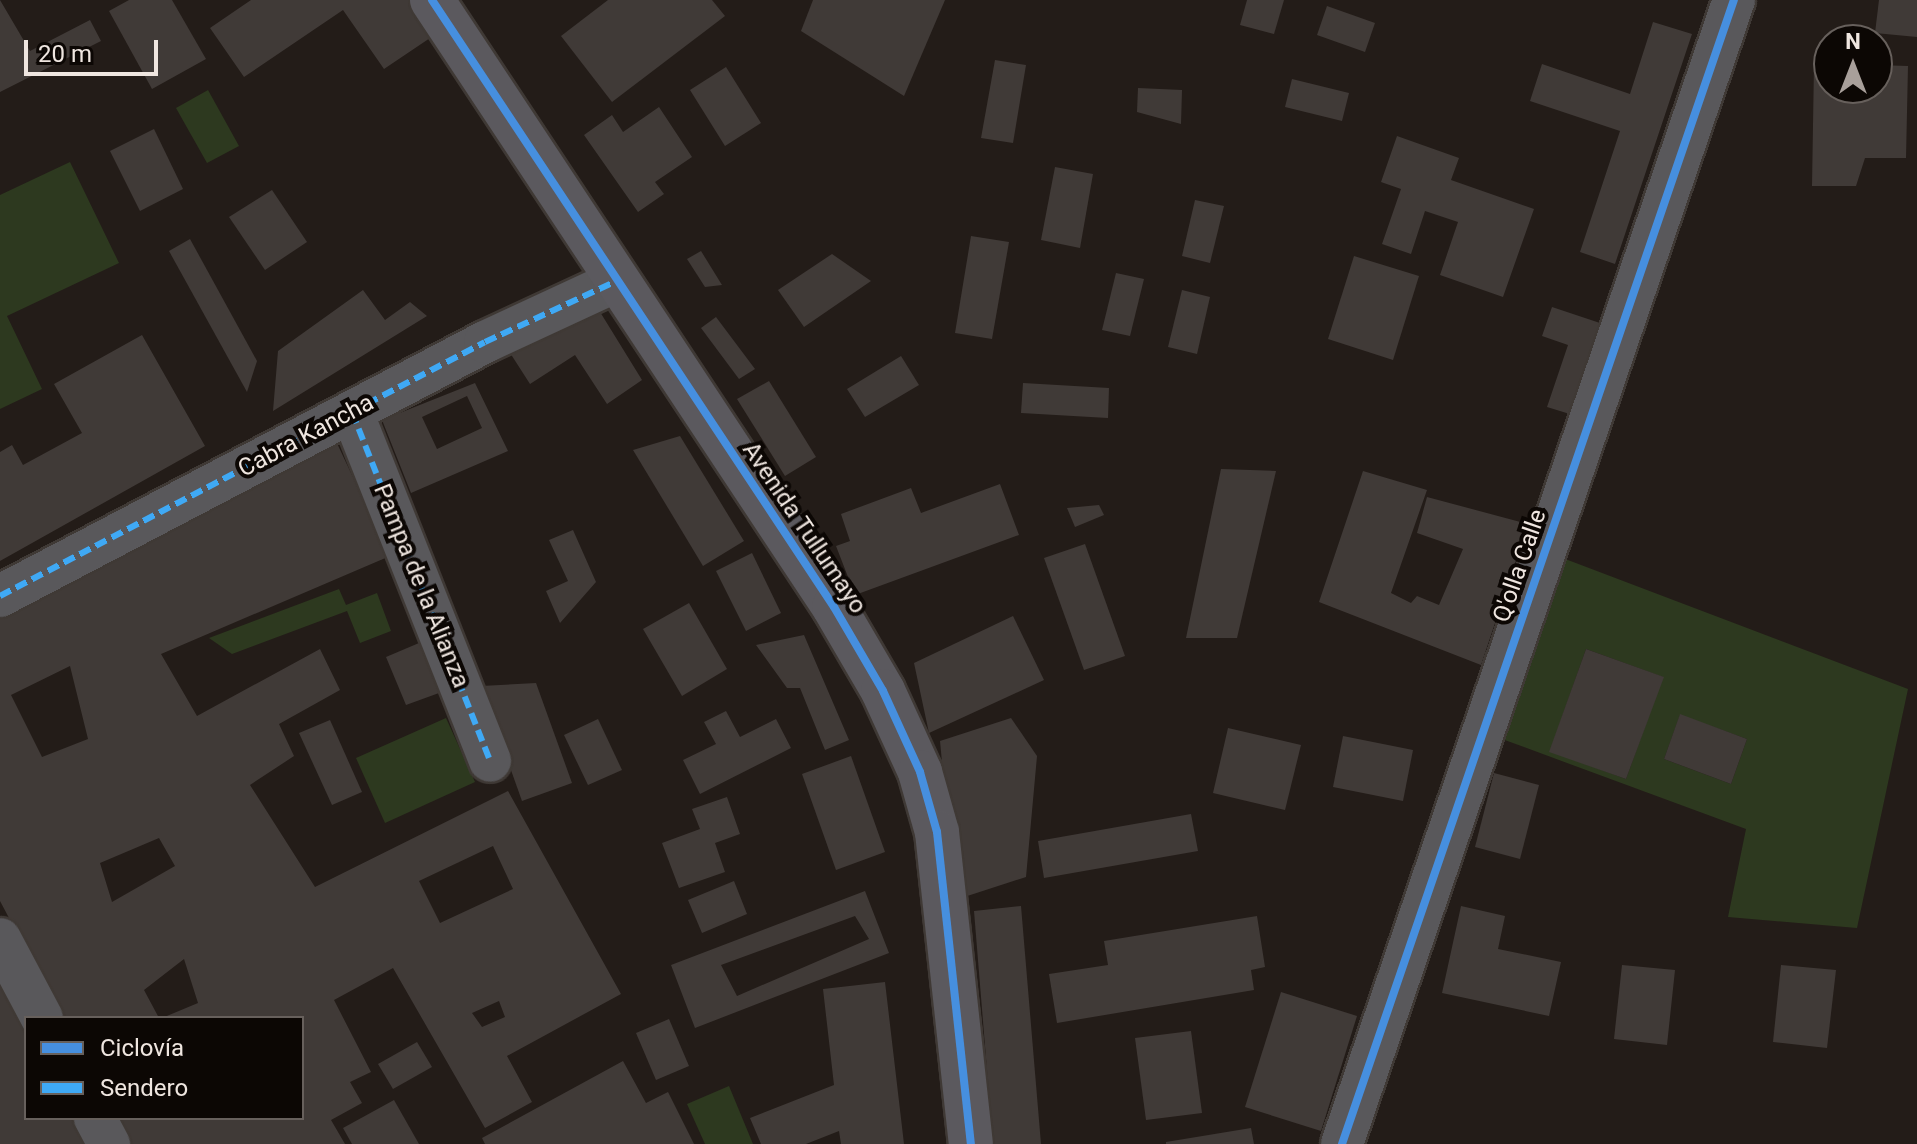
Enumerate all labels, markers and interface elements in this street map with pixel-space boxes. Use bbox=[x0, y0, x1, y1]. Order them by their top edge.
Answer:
scale bar bbox=[28, 24, 162, 74]
north arrow bbox=[1813, 24, 1893, 104]
text: N bbox=[1845, 29, 1861, 54]
text: 20 m bbox=[38, 40, 92, 68]
street label: Cabra Kancha bbox=[233, 388, 379, 484]
street label: Avenida Tullumayo bbox=[736, 437, 872, 619]
street label: Pampa de la Alianza bbox=[367, 480, 475, 692]
street label: Q'olla Calle bbox=[1487, 506, 1553, 626]
legend bbox=[24, 1016, 304, 1120]
text: Ciclovía bbox=[100, 1034, 184, 1062]
text: Sendero bbox=[100, 1074, 188, 1102]

